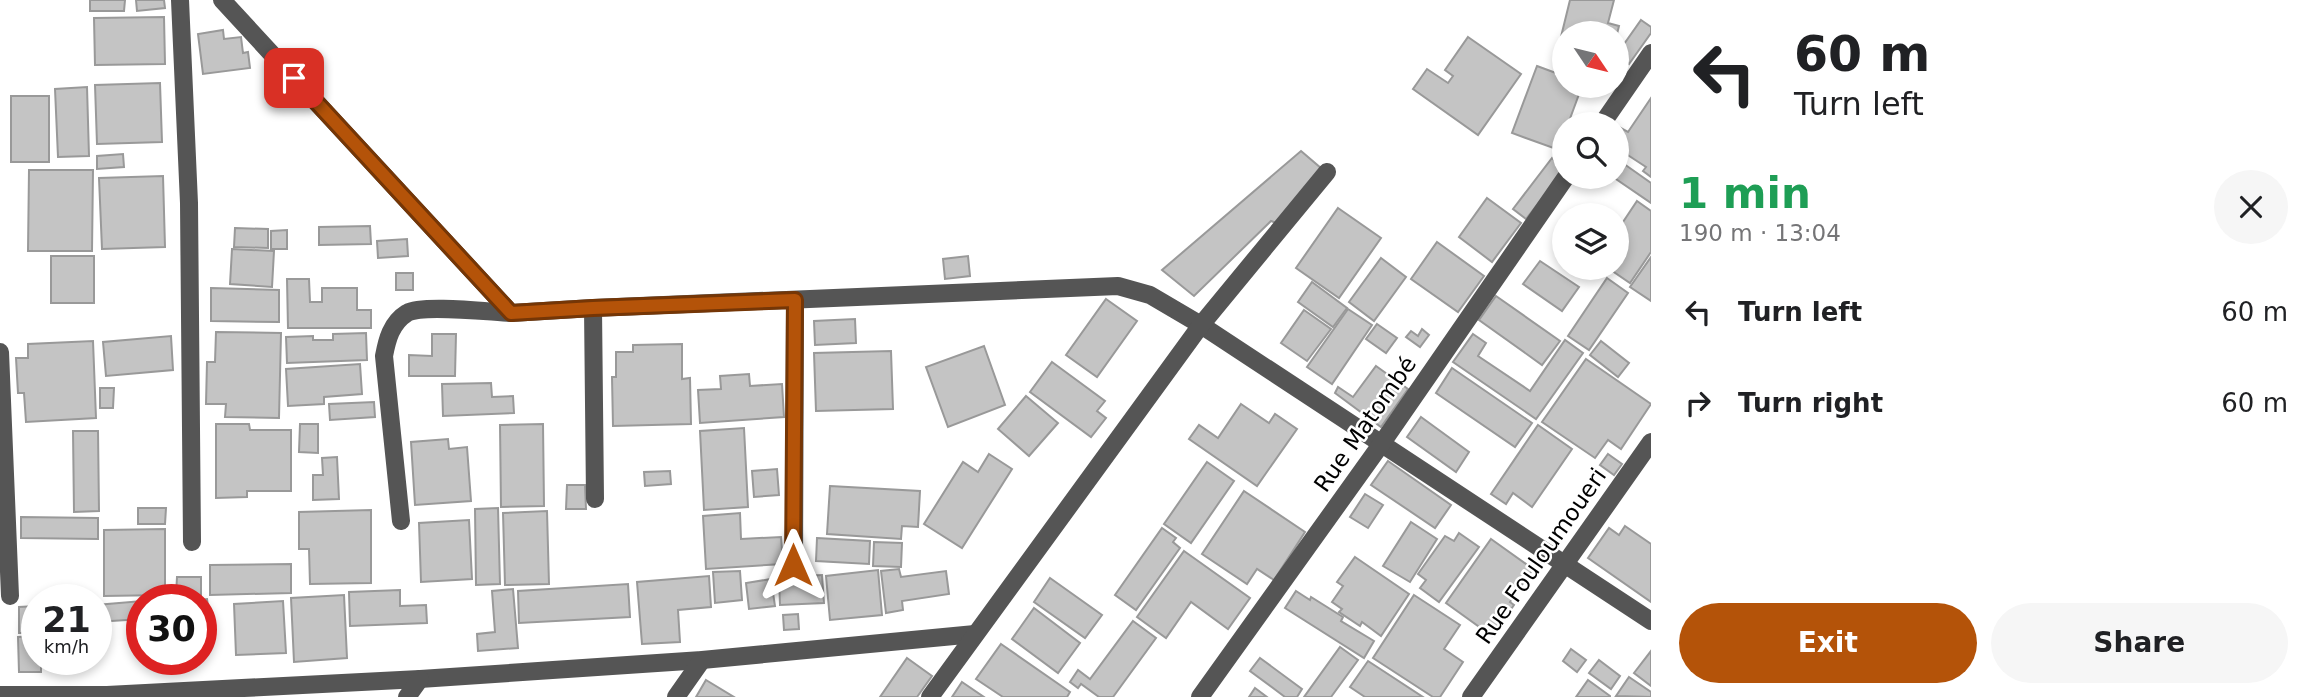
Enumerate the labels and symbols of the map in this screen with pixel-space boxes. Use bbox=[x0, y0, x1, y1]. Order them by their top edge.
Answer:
north arrow bbox=[1552, 21, 1629, 98]
pin bbox=[264, 48, 324, 108]
street label: Rue Matombé bbox=[1309, 351, 1421, 497]
street label: Rue Fouloumoueri bbox=[1471, 463, 1611, 649]
position arrow bbox=[756, 528, 830, 602]
speed limit sign: 30 bbox=[126, 584, 217, 675]

